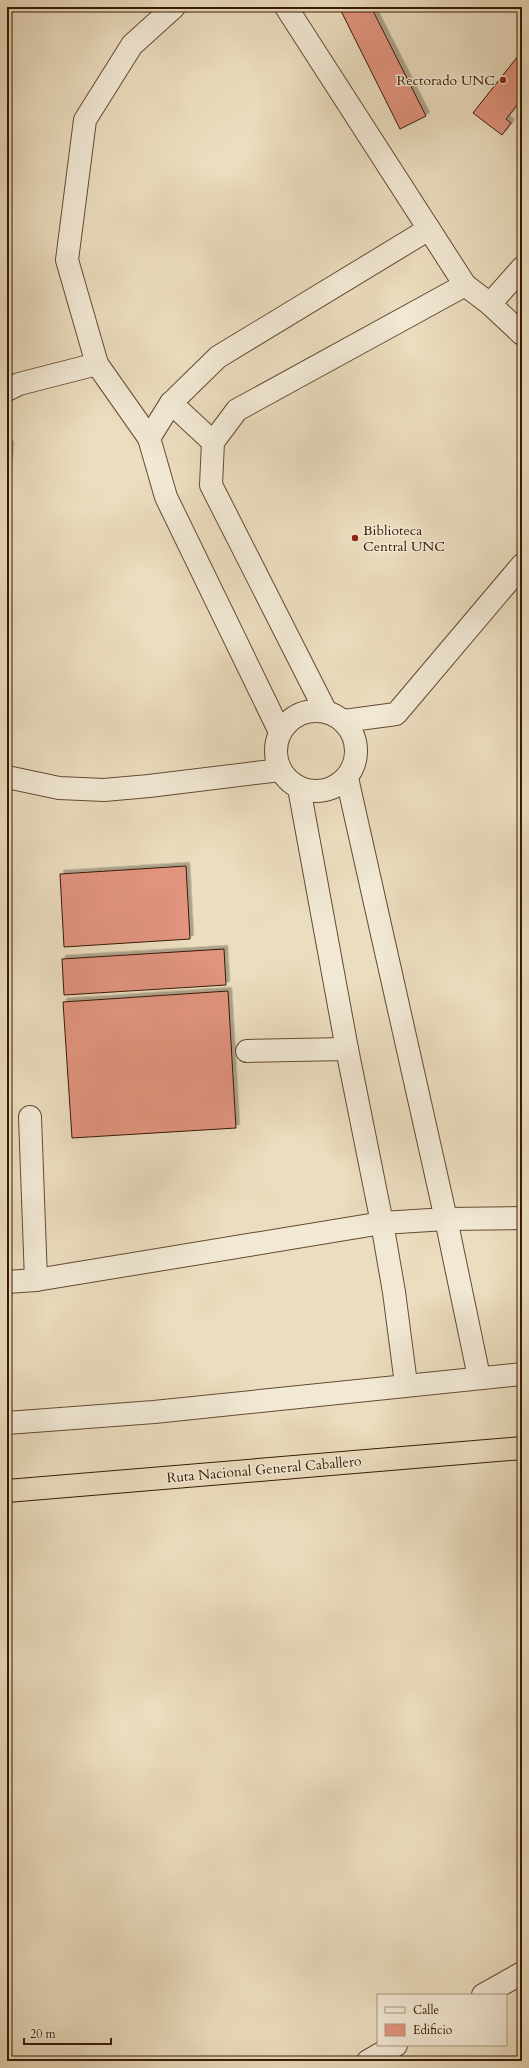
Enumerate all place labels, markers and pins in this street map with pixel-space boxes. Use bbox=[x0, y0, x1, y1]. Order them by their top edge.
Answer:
place label: Rectorado UNC bbox=[397, 71, 495, 90]
marker: Rectorado UNC bbox=[498, 75, 508, 85]
place label: Biblioteca Central UNC bbox=[363, 521, 445, 556]
marker: Biblioteca Central UNC bbox=[350, 533, 360, 543]

